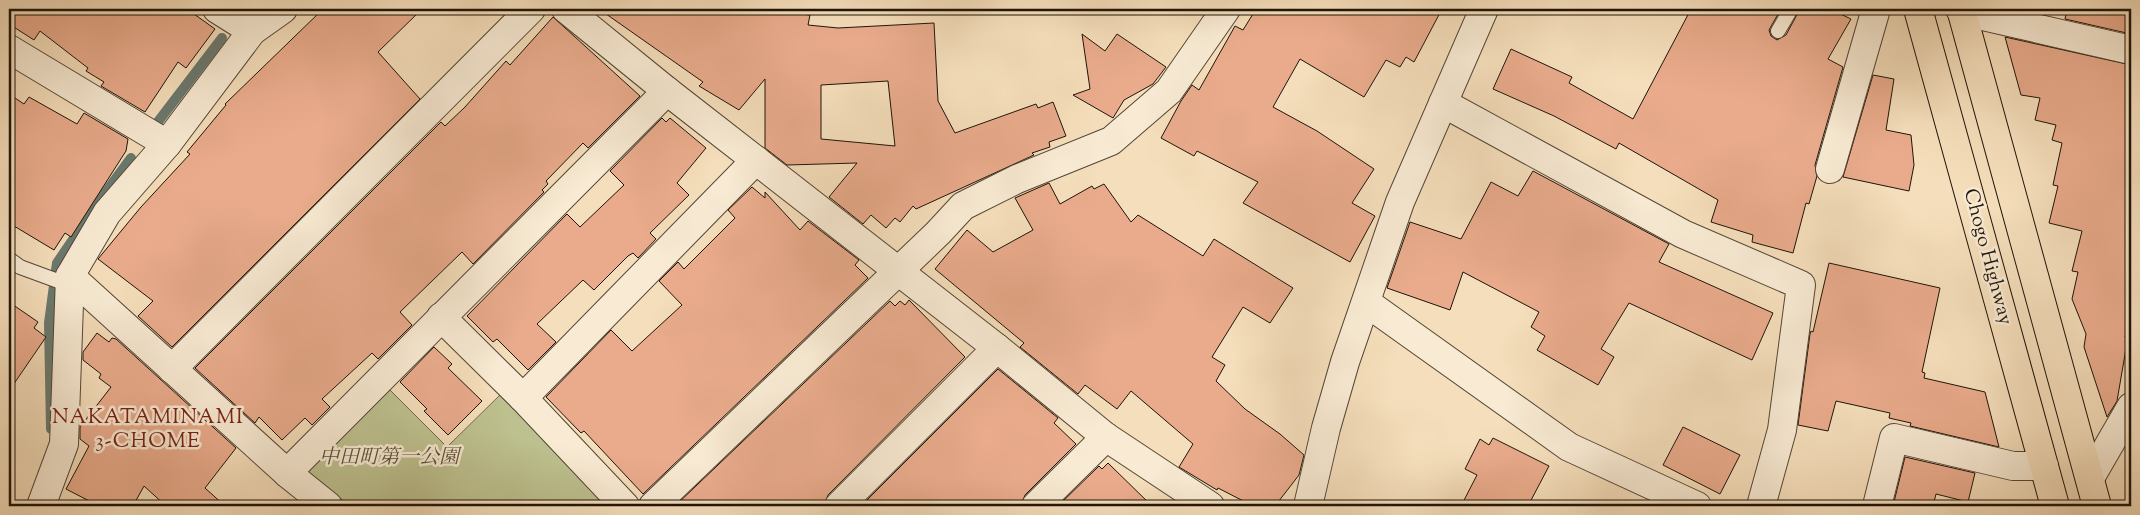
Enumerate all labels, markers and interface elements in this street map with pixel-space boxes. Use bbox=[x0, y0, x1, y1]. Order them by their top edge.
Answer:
street label: Chogo Highway bbox=[1955, 186, 2019, 328]
district label: NAKATAMINAMI 3-CHOME bbox=[52, 403, 244, 457]
park label: 中田町第一公園 bbox=[319, 444, 462, 473]

